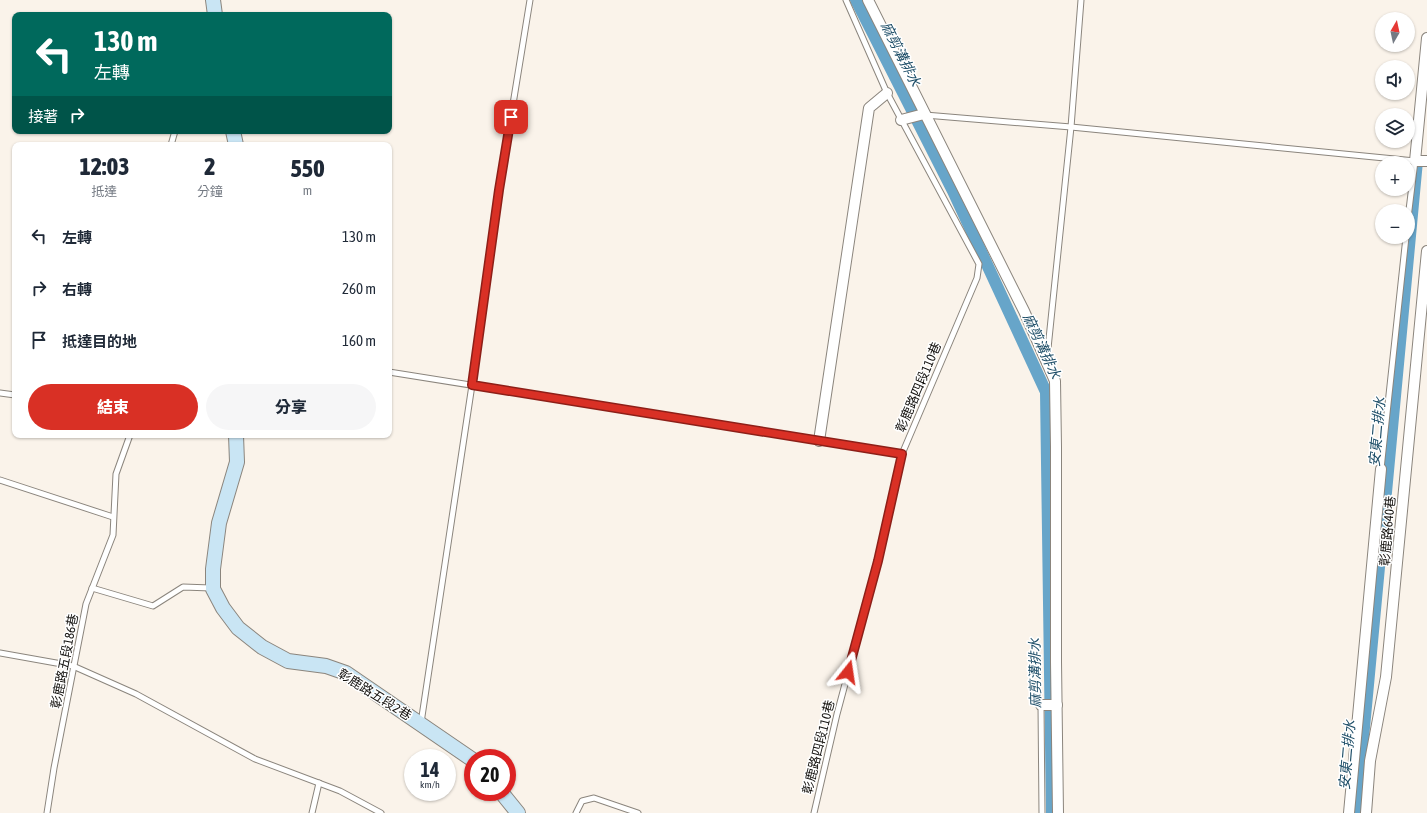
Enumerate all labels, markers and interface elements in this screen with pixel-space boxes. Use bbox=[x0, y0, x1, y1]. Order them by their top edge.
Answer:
north arrow bbox=[1375, 12, 1415, 52]
map controls bbox=[1375, 12, 1415, 244]
water label: 麻剪溝排水 bbox=[878, 19, 924, 90]
text: 130 m bbox=[94, 25, 157, 57]
icon: left bbox=[28, 28, 80, 80]
button: sound bbox=[1375, 60, 1415, 100]
text: 左轉 bbox=[94, 62, 130, 83]
pin bbox=[494, 100, 528, 134]
icon: right bbox=[66, 104, 88, 126]
icon: arrive bbox=[500, 106, 522, 128]
text: 接著 bbox=[28, 108, 58, 125]
button: layers bbox=[1375, 108, 1415, 148]
text: 12:03 bbox=[80, 153, 129, 180]
text: 2 bbox=[204, 153, 216, 180]
text: 550 bbox=[291, 155, 324, 182]
button: + bbox=[1375, 156, 1415, 196]
text: m bbox=[303, 183, 312, 198]
text: 抵達 bbox=[91, 184, 118, 199]
text: 分鐘 bbox=[197, 184, 223, 199]
button: − bbox=[1375, 204, 1415, 244]
icon: left bbox=[28, 225, 50, 247]
text: 130 m bbox=[342, 228, 376, 245]
text: 左轉 bbox=[62, 229, 92, 246]
icon: right bbox=[28, 277, 50, 299]
text: 260 m bbox=[342, 280, 376, 297]
text: 右轉 bbox=[62, 281, 92, 298]
water label: 麻剪溝排水 bbox=[1020, 311, 1064, 382]
icon: arrive bbox=[28, 329, 50, 351]
text: 160 m bbox=[342, 332, 376, 349]
text: 抵達目的地 bbox=[62, 333, 137, 350]
street label: 彰鹿路四段110巷 bbox=[893, 340, 944, 434]
button: 結束 bbox=[28, 384, 198, 430]
button: 分享 bbox=[206, 384, 376, 430]
water label: 安東二排水 bbox=[1366, 395, 1388, 468]
street label: 彰鹿路640巷 bbox=[1377, 495, 1398, 567]
street label: 彰鹿路五段186巷 bbox=[48, 612, 81, 710]
water label: 麻剪溝排水 bbox=[1026, 637, 1044, 708]
position arrow bbox=[827, 651, 869, 693]
street label: 彰鹿路五段2巷 bbox=[335, 666, 414, 723]
street label: 彰鹿路四段110巷 bbox=[800, 699, 837, 796]
water label: 安東二排水 bbox=[1336, 718, 1358, 791]
speed limit sign: 20 bbox=[464, 749, 516, 801]
text: 14 bbox=[421, 758, 439, 781]
text: km/h bbox=[420, 779, 440, 790]

